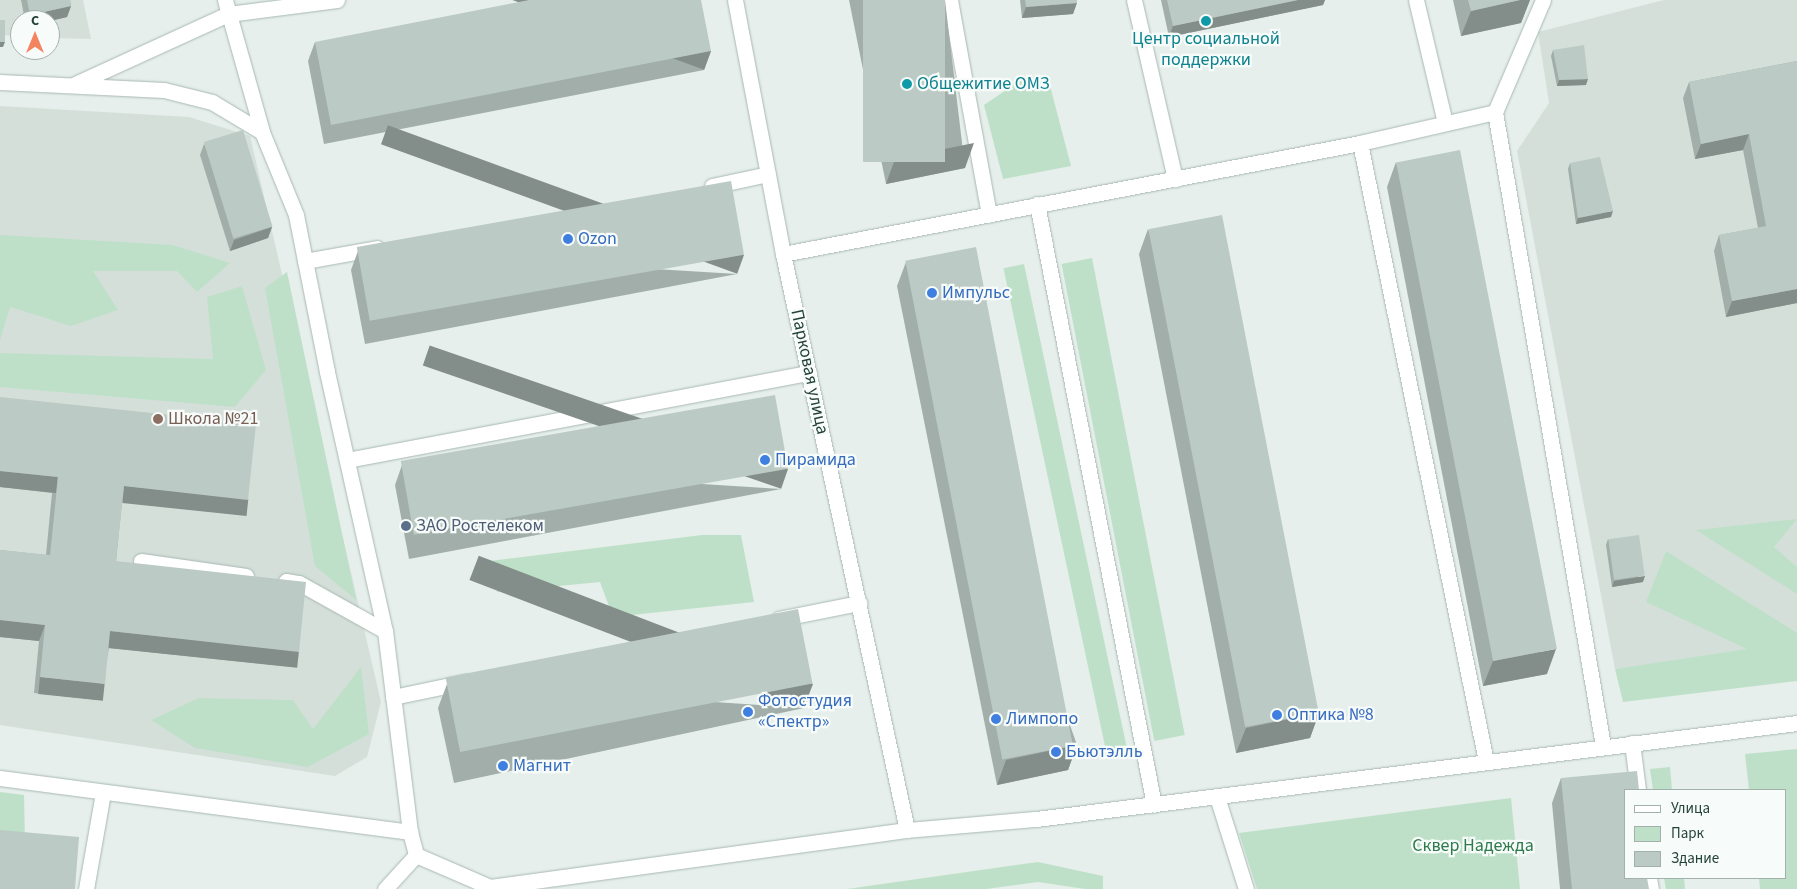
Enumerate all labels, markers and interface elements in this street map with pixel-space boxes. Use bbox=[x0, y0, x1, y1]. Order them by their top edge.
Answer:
north arrow bbox=[10, 10, 60, 60]
text: С bbox=[31, 11, 39, 31]
marker: Центр социальной поддержки bbox=[1200, 15, 1212, 27]
place label: Центр социальной поддержки bbox=[1132, 29, 1280, 72]
place label: Общежитие ОМЗ bbox=[917, 73, 1050, 95]
marker: Общежитие ОМЗ bbox=[901, 78, 913, 90]
place label: Ozon bbox=[578, 228, 617, 250]
marker: Ozon bbox=[562, 233, 574, 245]
place label: Импульс bbox=[942, 282, 1010, 304]
marker: Импульс bbox=[926, 287, 938, 299]
street label: Парковая улица bbox=[785, 307, 833, 437]
place label: Школа №21 bbox=[168, 408, 258, 430]
marker: Школа №21 bbox=[152, 413, 164, 425]
place label: Пирамида bbox=[775, 449, 856, 471]
marker: Пирамида bbox=[759, 454, 771, 466]
place label: ЗАО Ростелеком bbox=[416, 515, 544, 537]
marker: ЗАО Ростелеком bbox=[400, 520, 412, 532]
place label: Фотостудия «Спектр» bbox=[758, 691, 852, 734]
place label: Оптика №8 bbox=[1287, 704, 1374, 726]
marker: Фотостудия «Спектр» bbox=[742, 706, 754, 718]
place label: Лимпопо bbox=[1006, 708, 1078, 730]
marker: Оптика №8 bbox=[1271, 709, 1283, 721]
marker: Лимпопо bbox=[990, 713, 1002, 725]
place label: Бьютэлль bbox=[1066, 741, 1143, 763]
marker: Бьютэлль bbox=[1050, 746, 1062, 758]
place label: Магнит bbox=[513, 755, 571, 777]
marker: Магнит bbox=[497, 760, 509, 772]
legend bbox=[1624, 789, 1787, 879]
text: Улица bbox=[1671, 798, 1710, 819]
text: Парк bbox=[1671, 823, 1704, 844]
park label: Сквер Надежда bbox=[1412, 835, 1534, 857]
text: Здание bbox=[1671, 848, 1719, 869]

